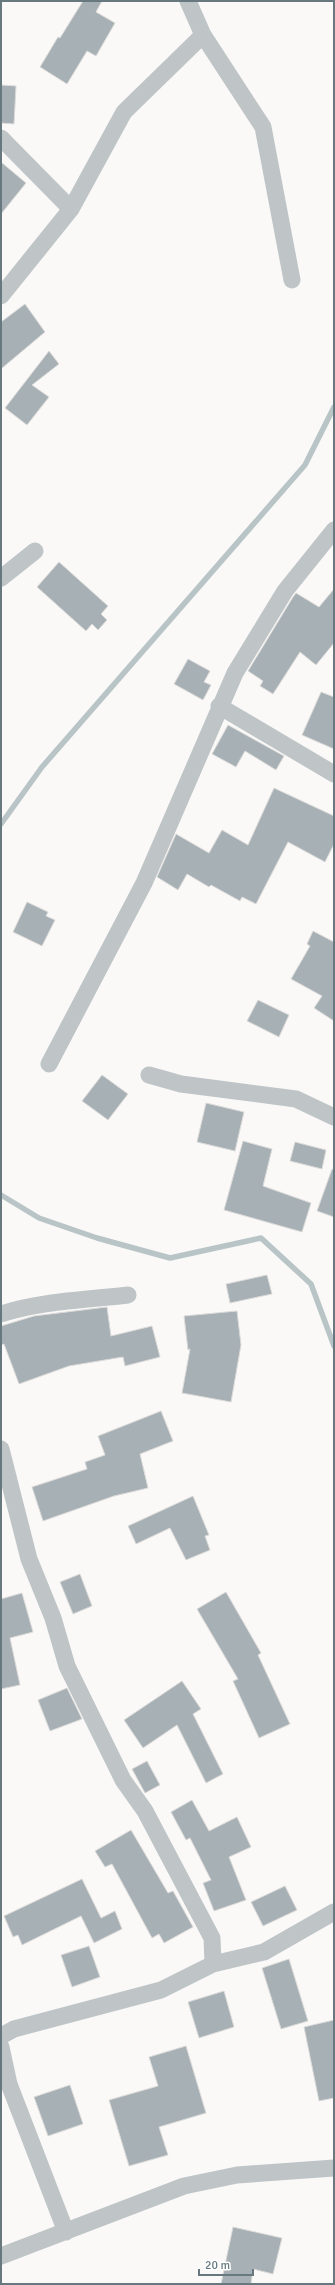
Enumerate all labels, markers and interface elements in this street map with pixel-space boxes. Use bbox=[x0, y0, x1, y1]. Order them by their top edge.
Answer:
scale bar bbox=[199, 2251, 253, 2277]
text: 20 m bbox=[205, 2258, 230, 2273]

